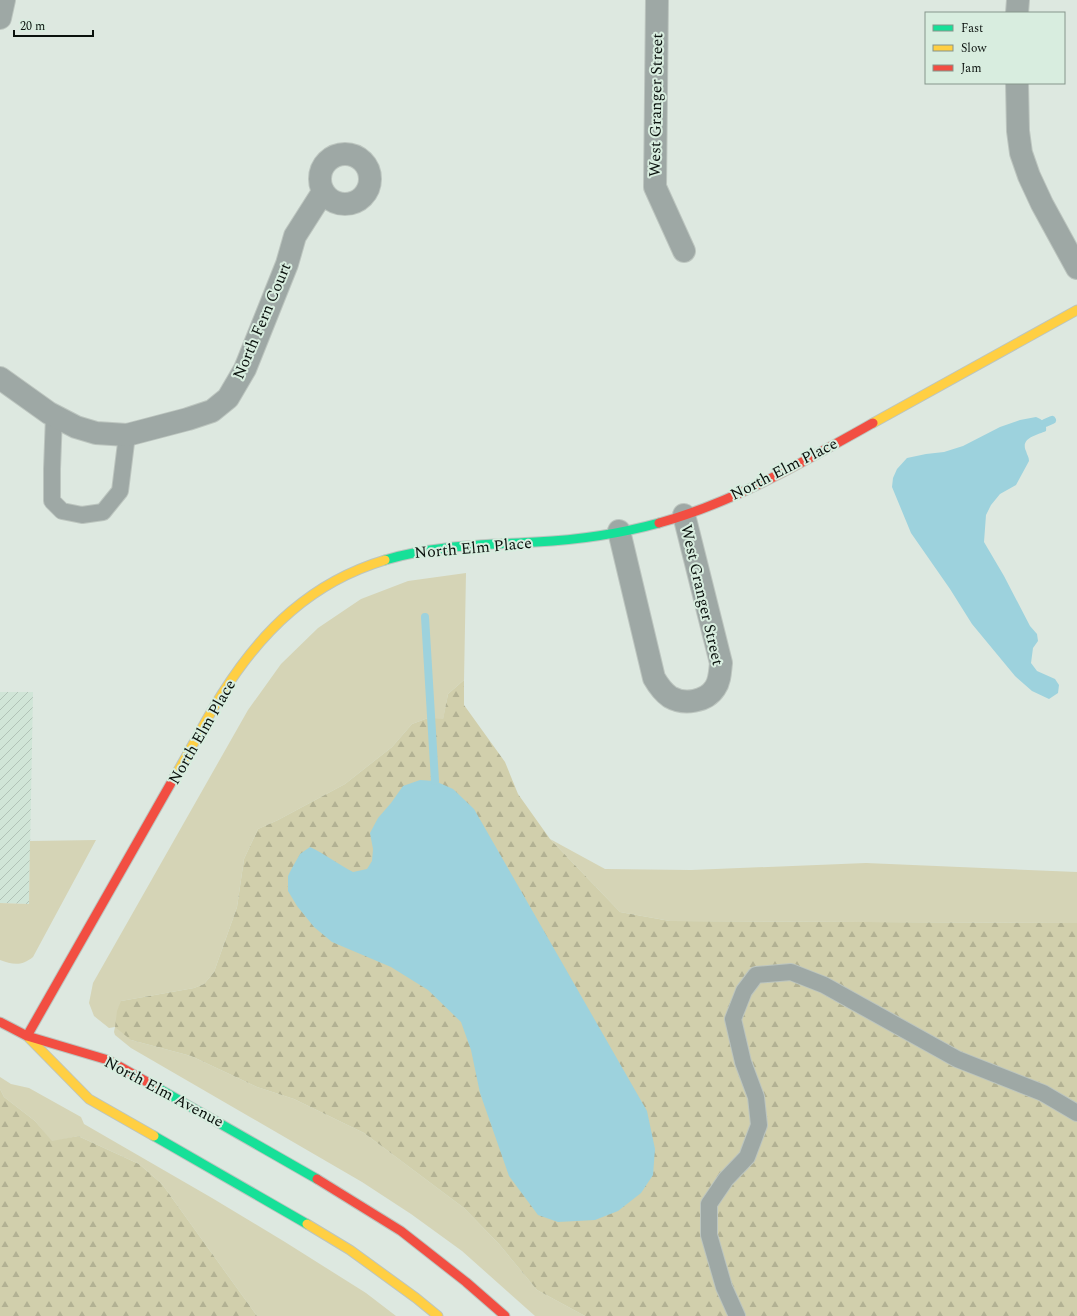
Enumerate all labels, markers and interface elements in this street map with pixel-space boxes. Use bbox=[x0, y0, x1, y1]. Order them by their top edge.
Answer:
scale bar bbox=[14, 12, 93, 38]
legend bbox=[925, 12, 1065, 84]
text: 20 m bbox=[20, 17, 45, 36]
text: Fast bbox=[961, 19, 983, 38]
street label: West Granger Street bbox=[643, 32, 669, 177]
text: Slow bbox=[961, 39, 987, 58]
text: Jam bbox=[961, 59, 982, 78]
street label: North Fern Court bbox=[227, 259, 298, 383]
street label: North Elm Place bbox=[726, 432, 842, 506]
street label: West Granger Street bbox=[674, 522, 730, 668]
street label: North Elm Place bbox=[413, 531, 533, 565]
street label: North Elm Place bbox=[162, 675, 242, 789]
street label: North Elm Avenue bbox=[100, 1050, 228, 1134]

